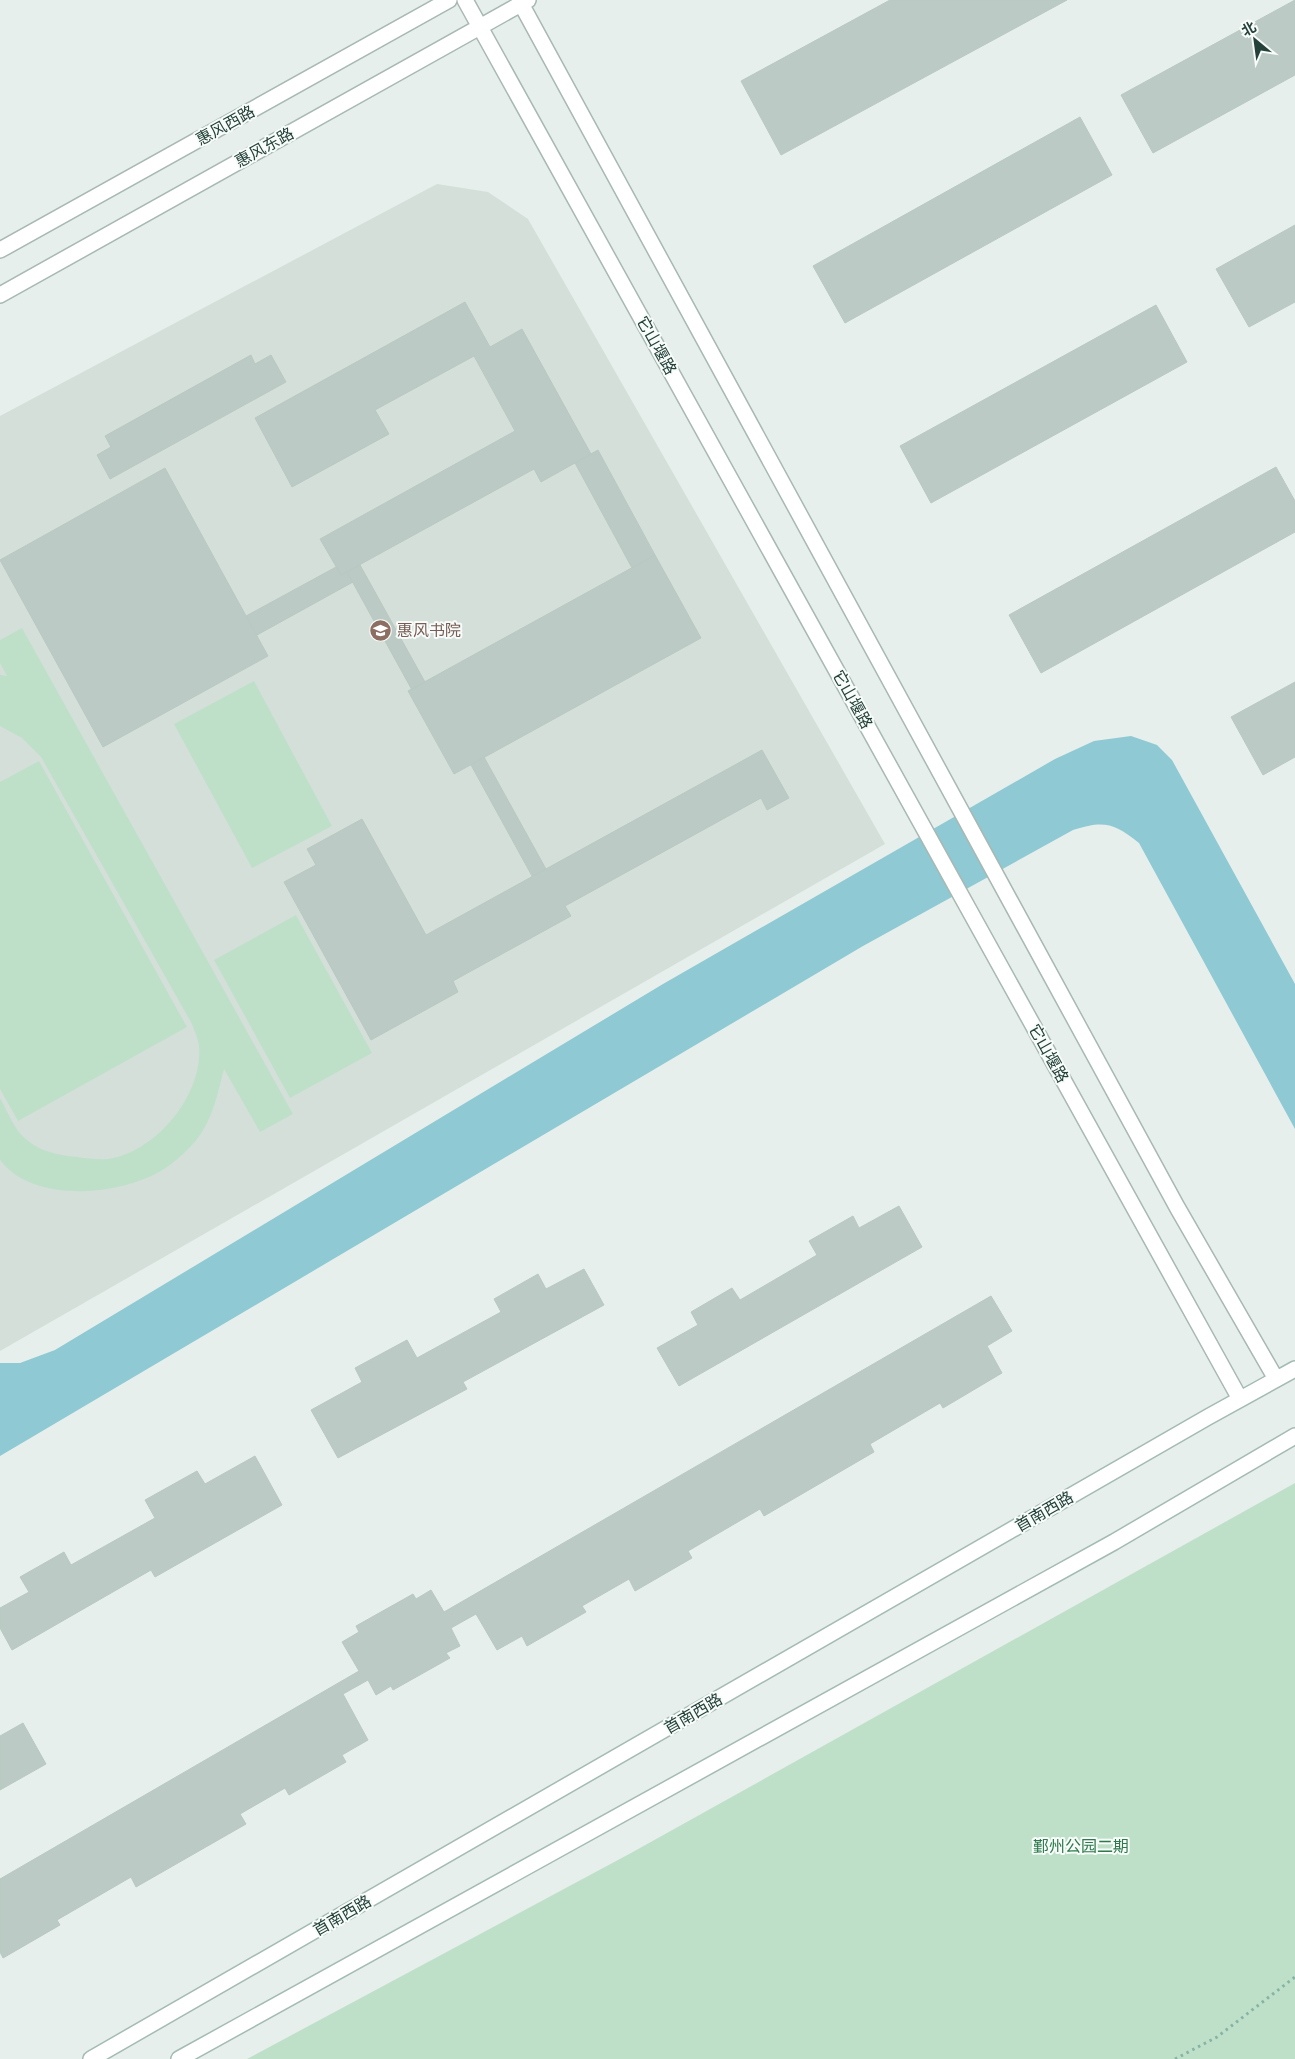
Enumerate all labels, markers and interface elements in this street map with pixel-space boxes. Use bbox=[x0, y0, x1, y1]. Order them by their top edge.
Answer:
north arrow bbox=[1230, 15, 1280, 65]
text: 北 bbox=[1239, 18, 1259, 39]
street label: 惠风西路 bbox=[193, 102, 258, 149]
street label: 惠风东路 bbox=[232, 124, 297, 171]
street label: 它山堰路 bbox=[633, 313, 680, 378]
school or university icon: 惠风书院 bbox=[369, 618, 393, 642]
place label: 惠风书院 bbox=[397, 621, 461, 640]
street label: 它山堰路 bbox=[829, 667, 876, 732]
street label: 它山堰路 bbox=[1025, 1021, 1072, 1086]
street label: 首南西路 bbox=[1012, 1487, 1077, 1536]
street label: 首南西路 bbox=[661, 1689, 726, 1738]
park label: 鄞州公园二期 bbox=[1033, 1837, 1129, 1856]
street label: 首南西路 bbox=[310, 1891, 375, 1940]

